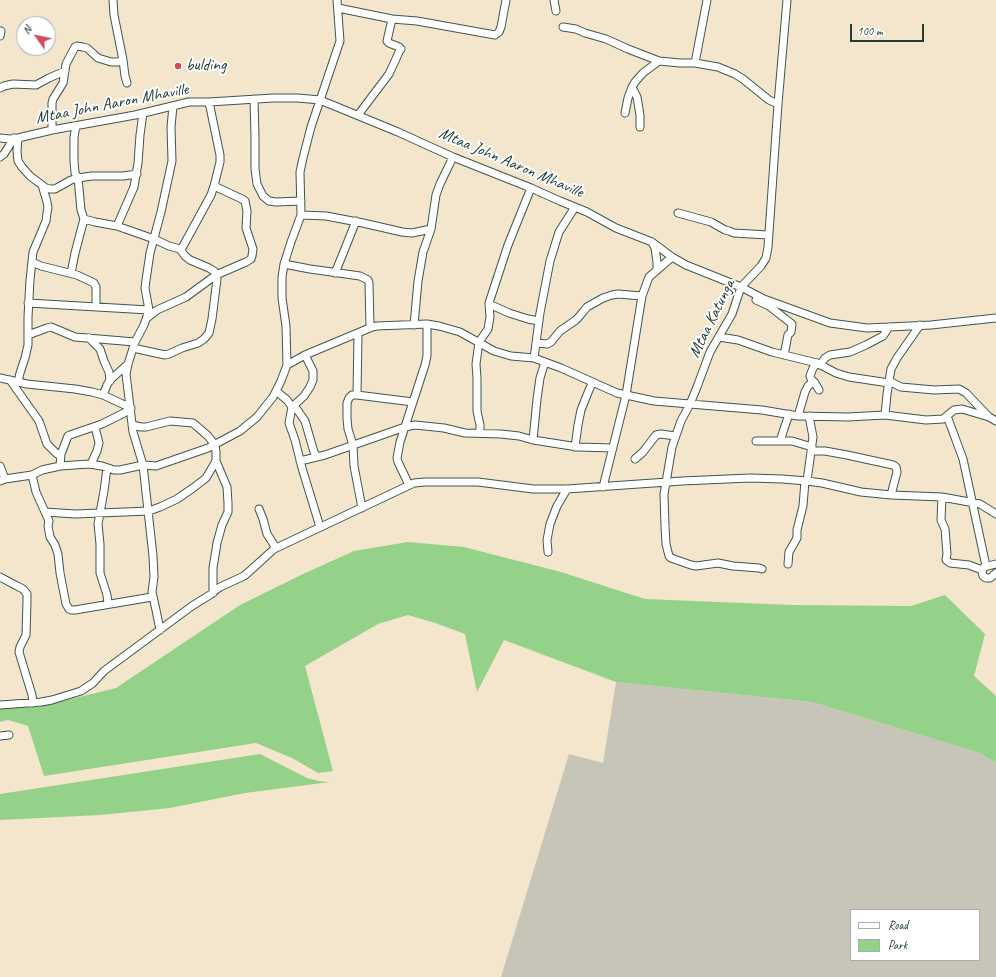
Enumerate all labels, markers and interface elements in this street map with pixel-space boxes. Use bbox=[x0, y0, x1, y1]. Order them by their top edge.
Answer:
north arrow bbox=[16, 16, 56, 56]
scale bar bbox=[852, 16, 926, 42]
text: N bbox=[19, 23, 35, 37]
text: 100 m bbox=[857, 23, 883, 39]
place label: bulding bbox=[186, 56, 226, 76]
marker: bulding bbox=[173, 61, 183, 71]
street label: Mtaa John Aaron Mhaville bbox=[34, 79, 190, 129]
street label: Mtaa John Aaron Mhaville bbox=[436, 123, 586, 203]
street label: Mtaa Katunga bbox=[684, 277, 740, 361]
legend bbox=[850, 909, 980, 961]
text: Road bbox=[888, 917, 908, 933]
text: Park bbox=[888, 937, 907, 953]

